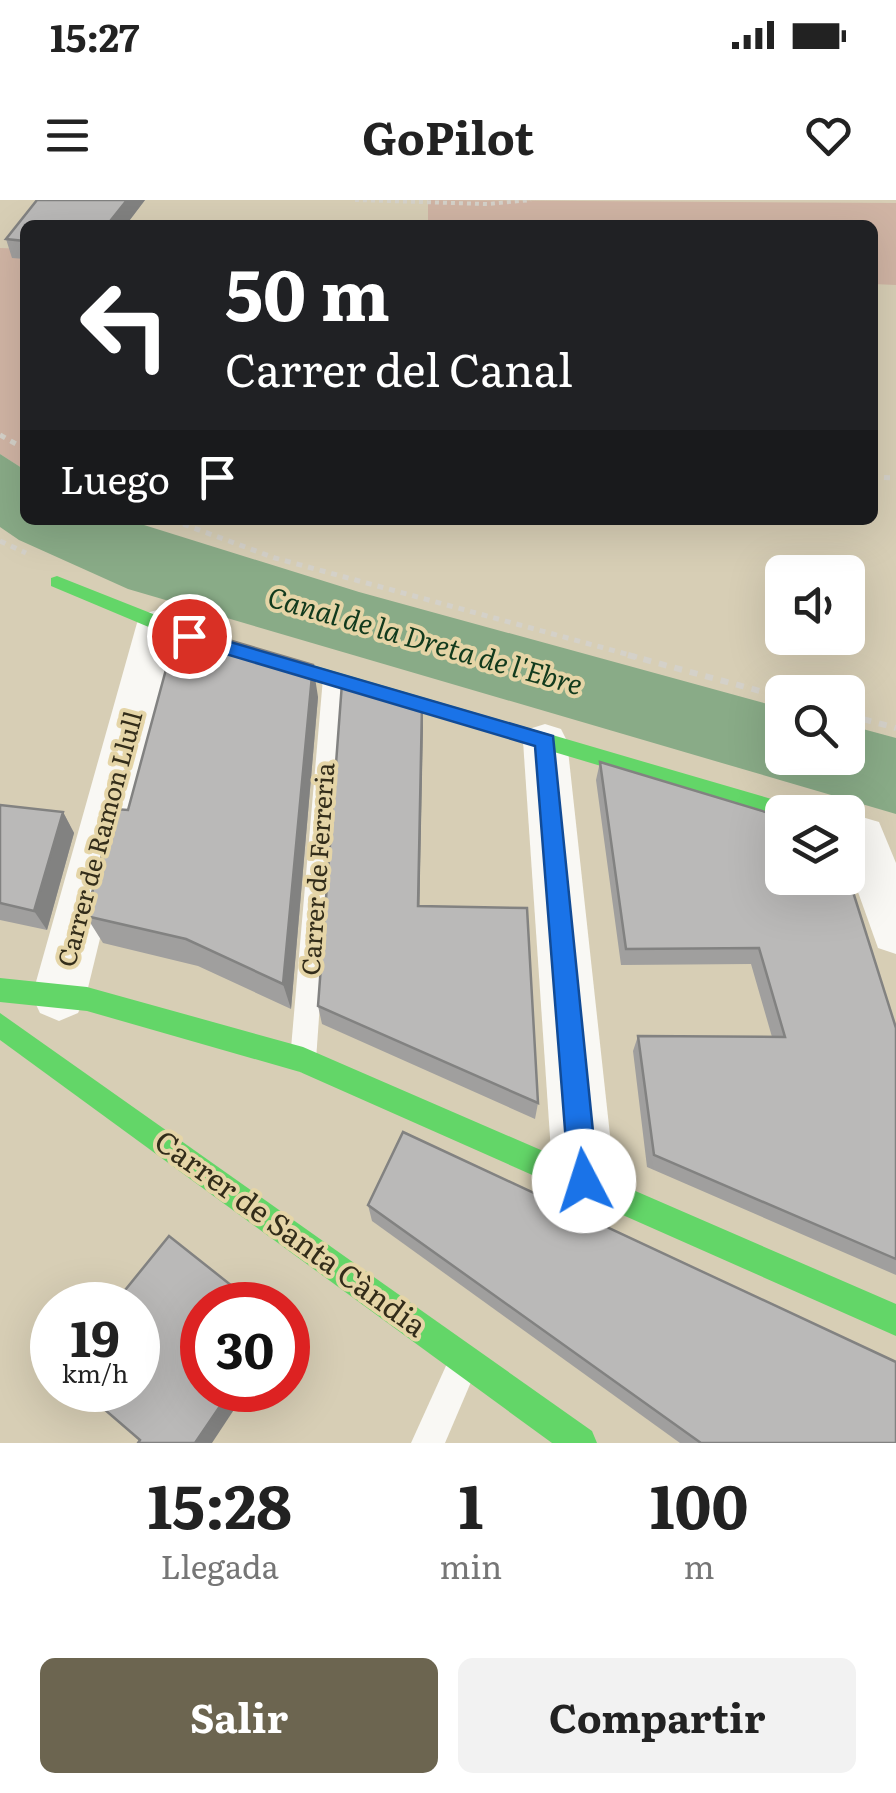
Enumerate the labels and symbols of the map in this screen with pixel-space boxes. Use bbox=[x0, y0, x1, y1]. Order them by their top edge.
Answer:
water label: Canal de la Dreta de l'Ebre bbox=[263, 574, 588, 704]
pin bbox=[147, 594, 232, 679]
street label: Carrer de Ramon Llull bbox=[47, 707, 151, 971]
street label: Carrer de Ferreria bbox=[291, 761, 342, 977]
street label: Carrer de Santa Càndia bbox=[147, 1118, 438, 1346]
position arrow bbox=[532, 1129, 636, 1233]
speed limit sign: 30 bbox=[180, 1282, 310, 1412]

